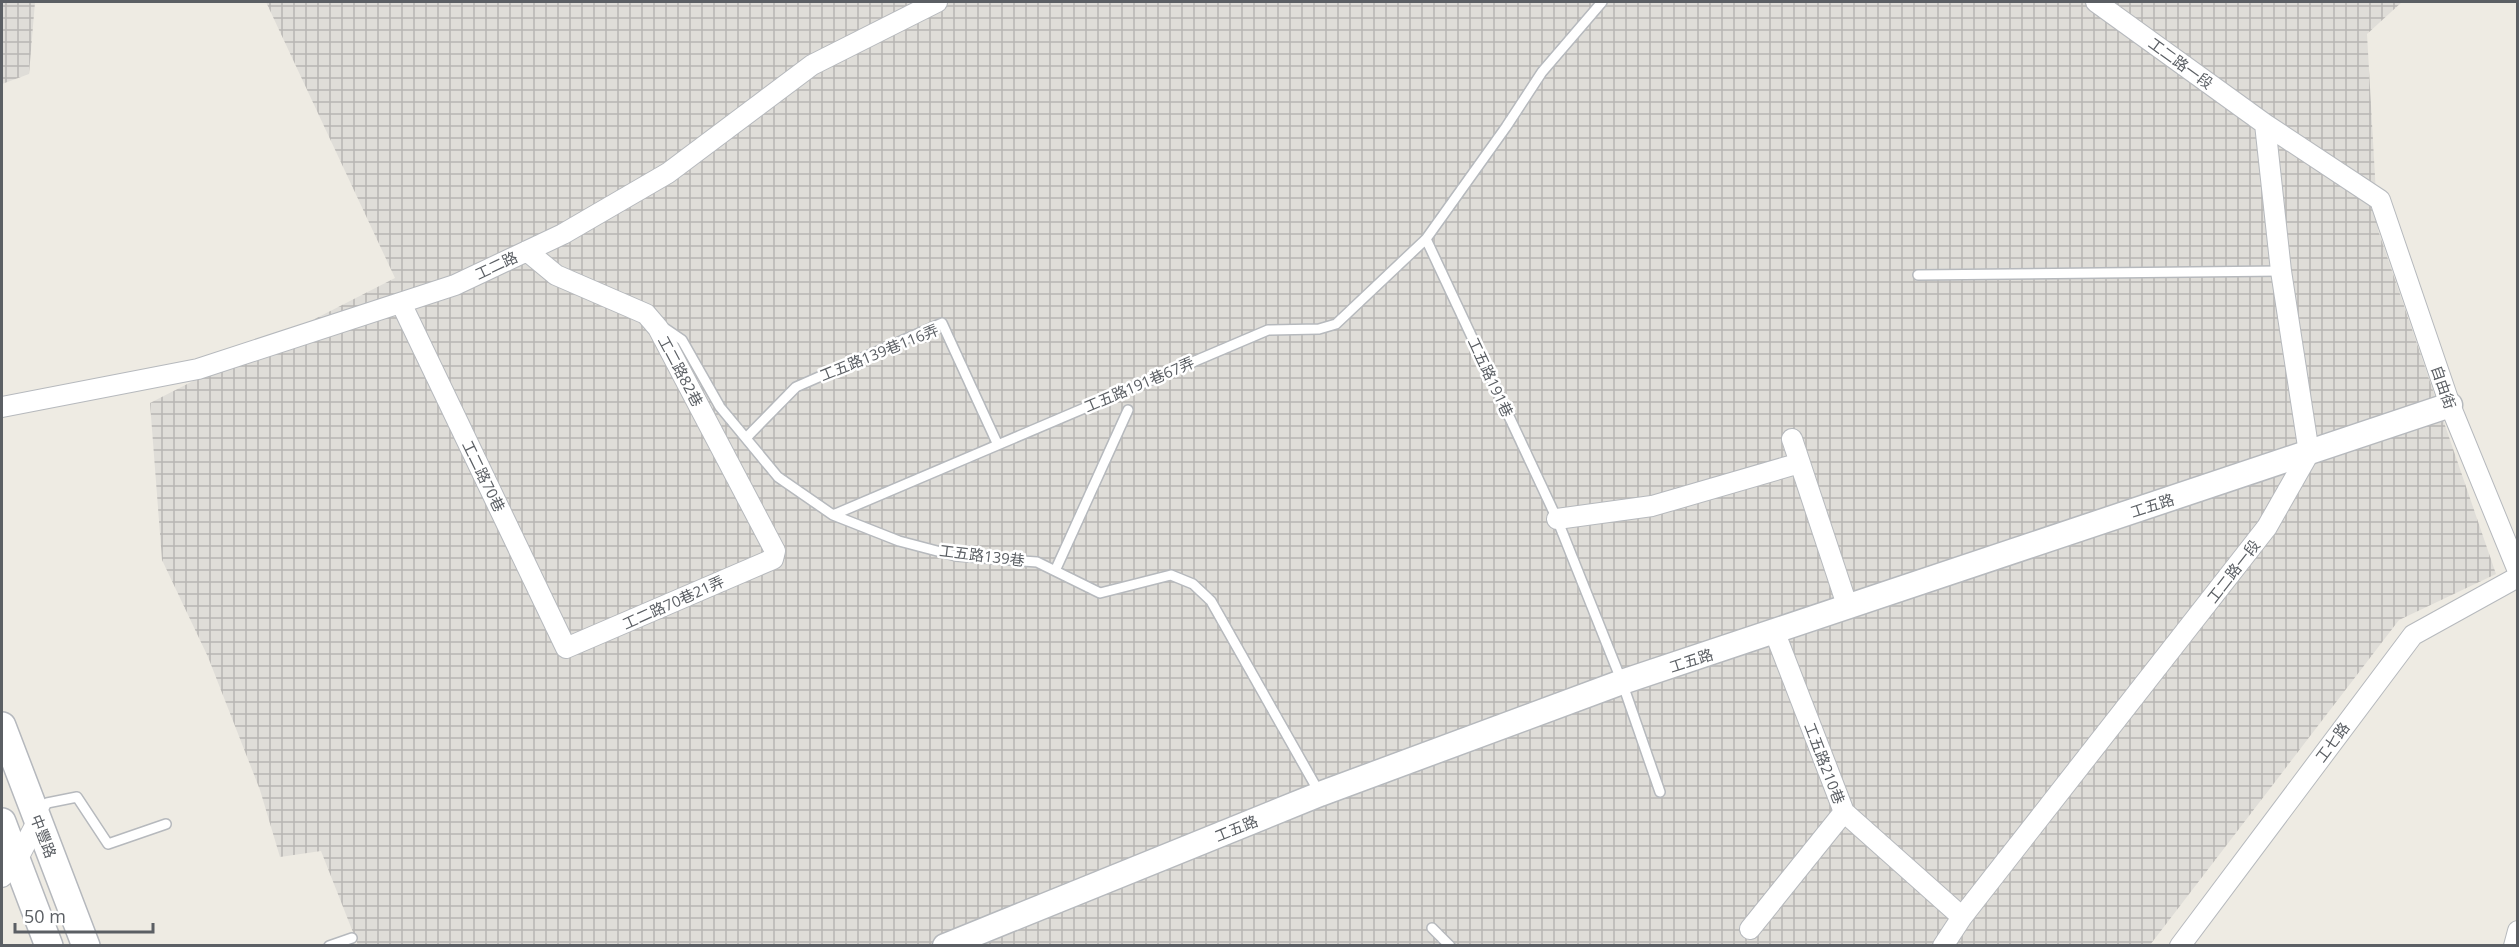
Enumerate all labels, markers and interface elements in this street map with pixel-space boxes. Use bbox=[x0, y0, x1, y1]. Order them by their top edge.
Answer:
street label: 工二路一段 bbox=[2145, 33, 2217, 93]
street label: 工二路 bbox=[471, 246, 521, 284]
street label: 工五路139巷116弄 bbox=[817, 319, 941, 385]
street label: 工二路82巷 bbox=[654, 332, 708, 410]
street label: 工五路191巷 bbox=[1464, 334, 1518, 420]
street label: 工五路191巷67弄 bbox=[1081, 352, 1197, 416]
street label: 自由街 bbox=[2427, 362, 2461, 412]
street label: 工二路70巷 bbox=[458, 437, 510, 515]
street label: 工五路 bbox=[2128, 489, 2176, 521]
street label: 工二路一段 bbox=[2202, 535, 2264, 607]
street label: 工五路139巷 bbox=[938, 540, 1026, 570]
street label: 工二路70巷21弄 bbox=[619, 571, 727, 633]
street label: 工五路 bbox=[1667, 644, 1715, 676]
street label: 工七路 bbox=[2310, 718, 2354, 766]
street label: 工五路210巷 bbox=[1800, 719, 1850, 807]
street label: 工五路 bbox=[1211, 810, 1261, 846]
street label: 中豐路 bbox=[27, 811, 61, 861]
scale bar bbox=[15, 896, 153, 934]
text: 50 m bbox=[24, 904, 66, 928]

